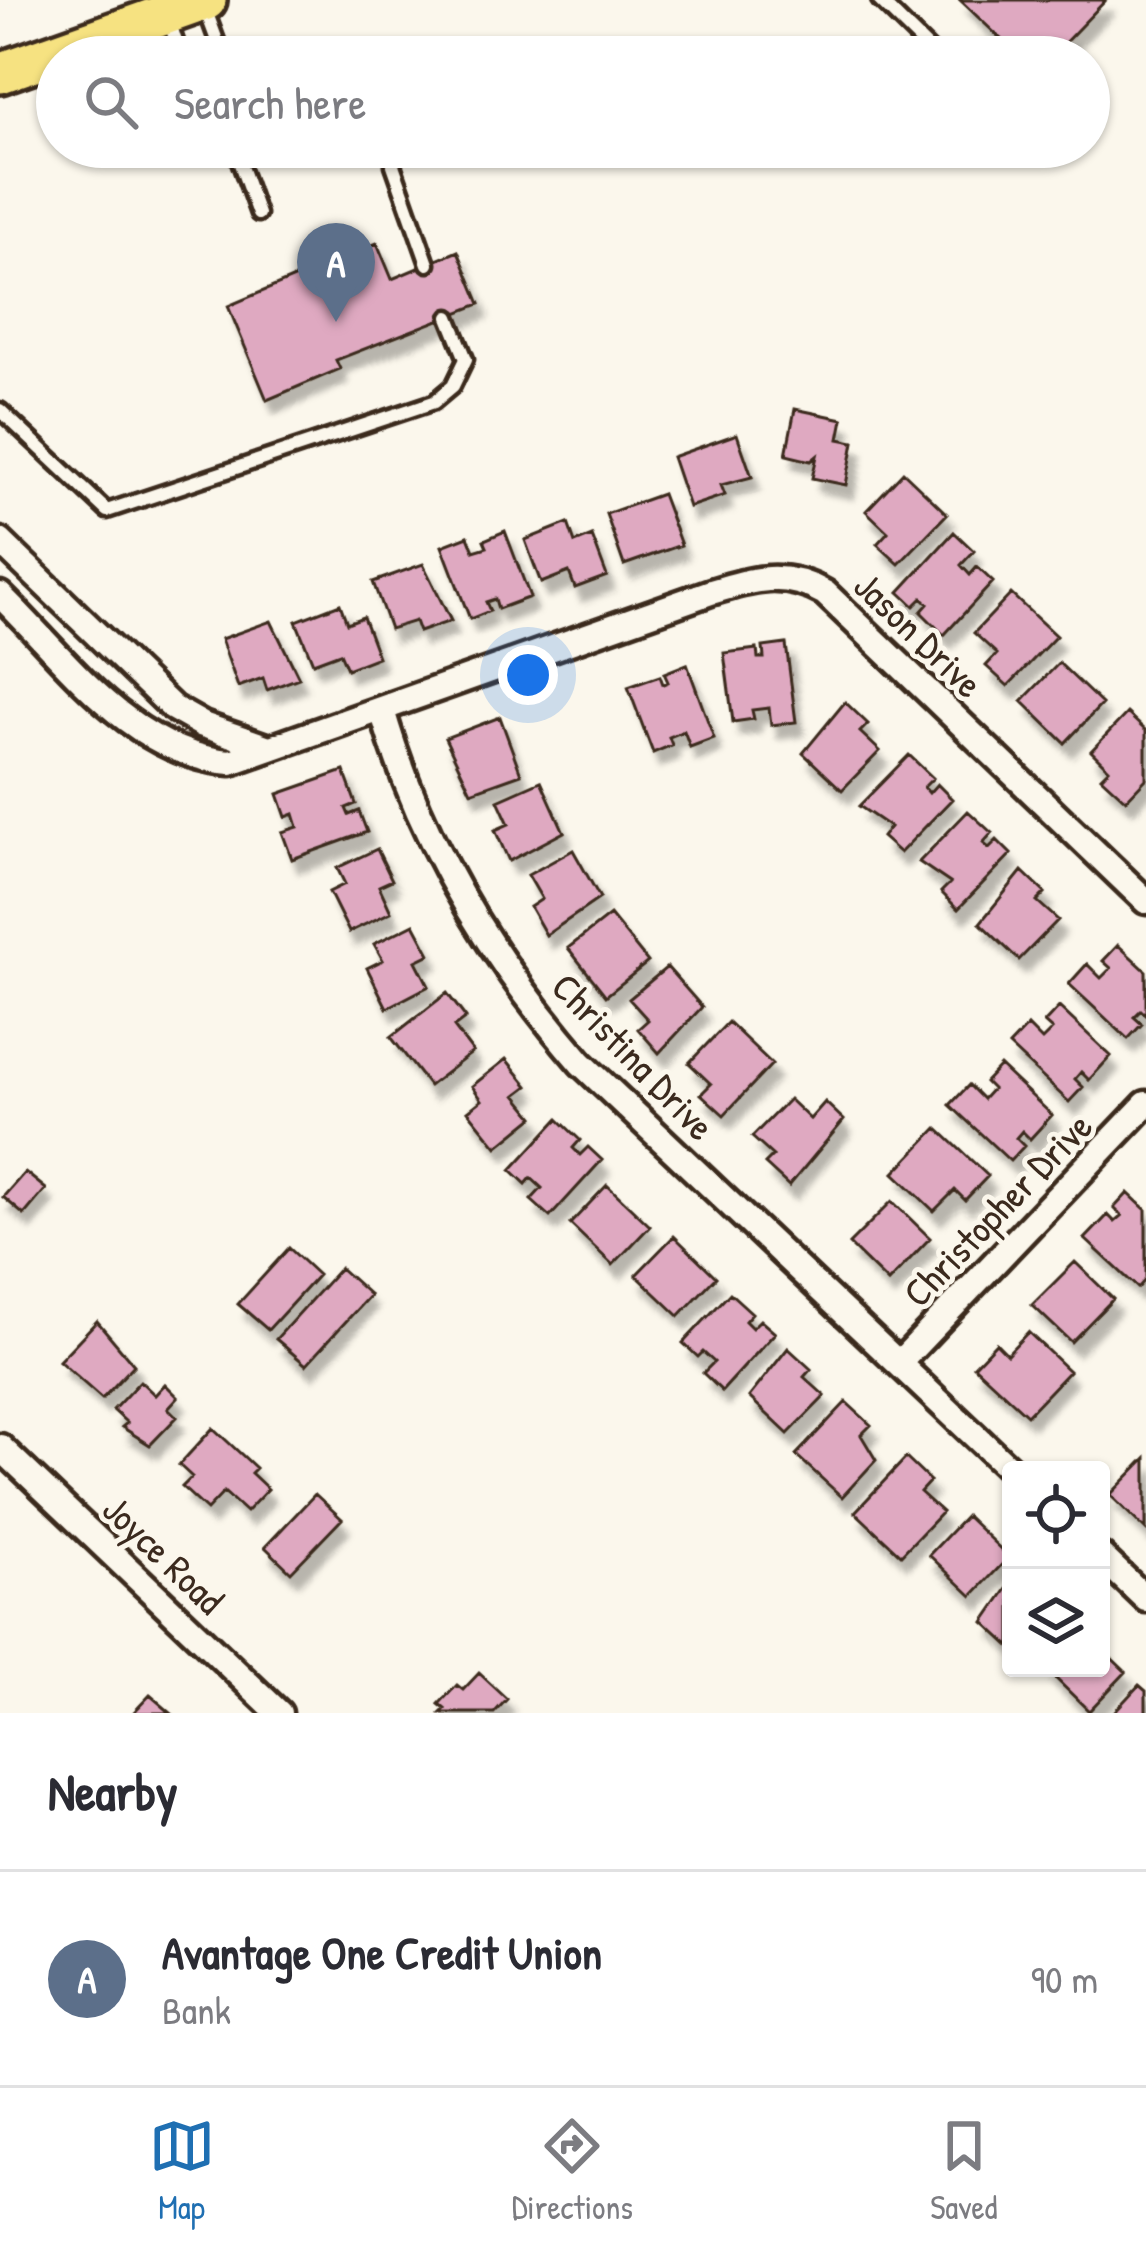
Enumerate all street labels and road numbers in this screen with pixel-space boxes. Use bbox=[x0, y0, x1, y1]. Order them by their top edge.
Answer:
street label: Jason Drive bbox=[843, 559, 995, 709]
street label: Christina Drive bbox=[541, 961, 727, 1151]
street label: Christopher Drive bbox=[891, 1100, 1103, 1318]
street label: Joyce Road bbox=[92, 1483, 236, 1625]

